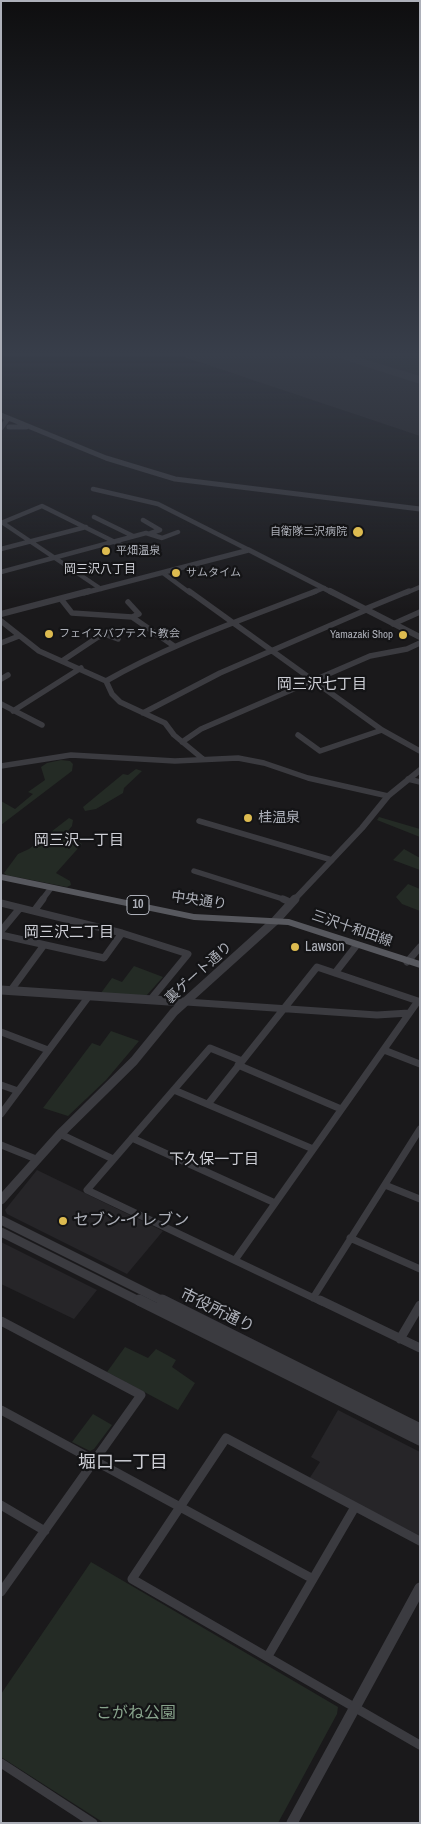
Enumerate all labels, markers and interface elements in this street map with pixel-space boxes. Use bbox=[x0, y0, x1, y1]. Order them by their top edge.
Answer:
place label: 自衛隊三沢病院 bbox=[270, 525, 347, 539]
marker: 自衛隊三沢病院 bbox=[351, 525, 365, 539]
place label: 平畑温泉 bbox=[116, 544, 160, 558]
marker: 平畑温泉 bbox=[100, 545, 112, 557]
district label: 岡三沢八丁目 bbox=[64, 563, 136, 577]
place label: サムタイム bbox=[186, 566, 241, 580]
marker: サムタイム bbox=[170, 567, 182, 579]
place label: フェイスバプテスト教会 bbox=[59, 627, 180, 641]
marker: フェイスバプテスト教会 bbox=[43, 628, 55, 640]
place label: Yamazaki Shop bbox=[330, 628, 393, 642]
marker: Yamazaki Shop bbox=[397, 629, 409, 641]
district label: 岡三沢七丁目 bbox=[277, 676, 367, 694]
place label: 桂温泉 bbox=[258, 810, 300, 826]
marker: 桂温泉 bbox=[242, 812, 254, 824]
district label: 岡三沢一丁目 bbox=[34, 832, 124, 850]
street label: 中央通り bbox=[170, 889, 228, 913]
road number: 10 bbox=[127, 896, 149, 914]
street label: 三沢十和田線 bbox=[310, 907, 394, 951]
district label: 岡三沢二丁目 bbox=[24, 924, 114, 942]
street label: 裏ゲート通り bbox=[162, 939, 236, 1007]
place label: Lawson bbox=[305, 939, 345, 955]
marker: Lawson bbox=[289, 941, 301, 953]
district label: 下久保一丁目 bbox=[169, 1151, 259, 1169]
place label: セブン-イレブン bbox=[73, 1211, 189, 1231]
marker: セブン-イレブン bbox=[57, 1215, 69, 1227]
street label: 市役所通り bbox=[177, 1285, 257, 1337]
district label: 堀口一丁目 bbox=[78, 1452, 168, 1474]
park label: こがね公園 bbox=[96, 1704, 176, 1724]

